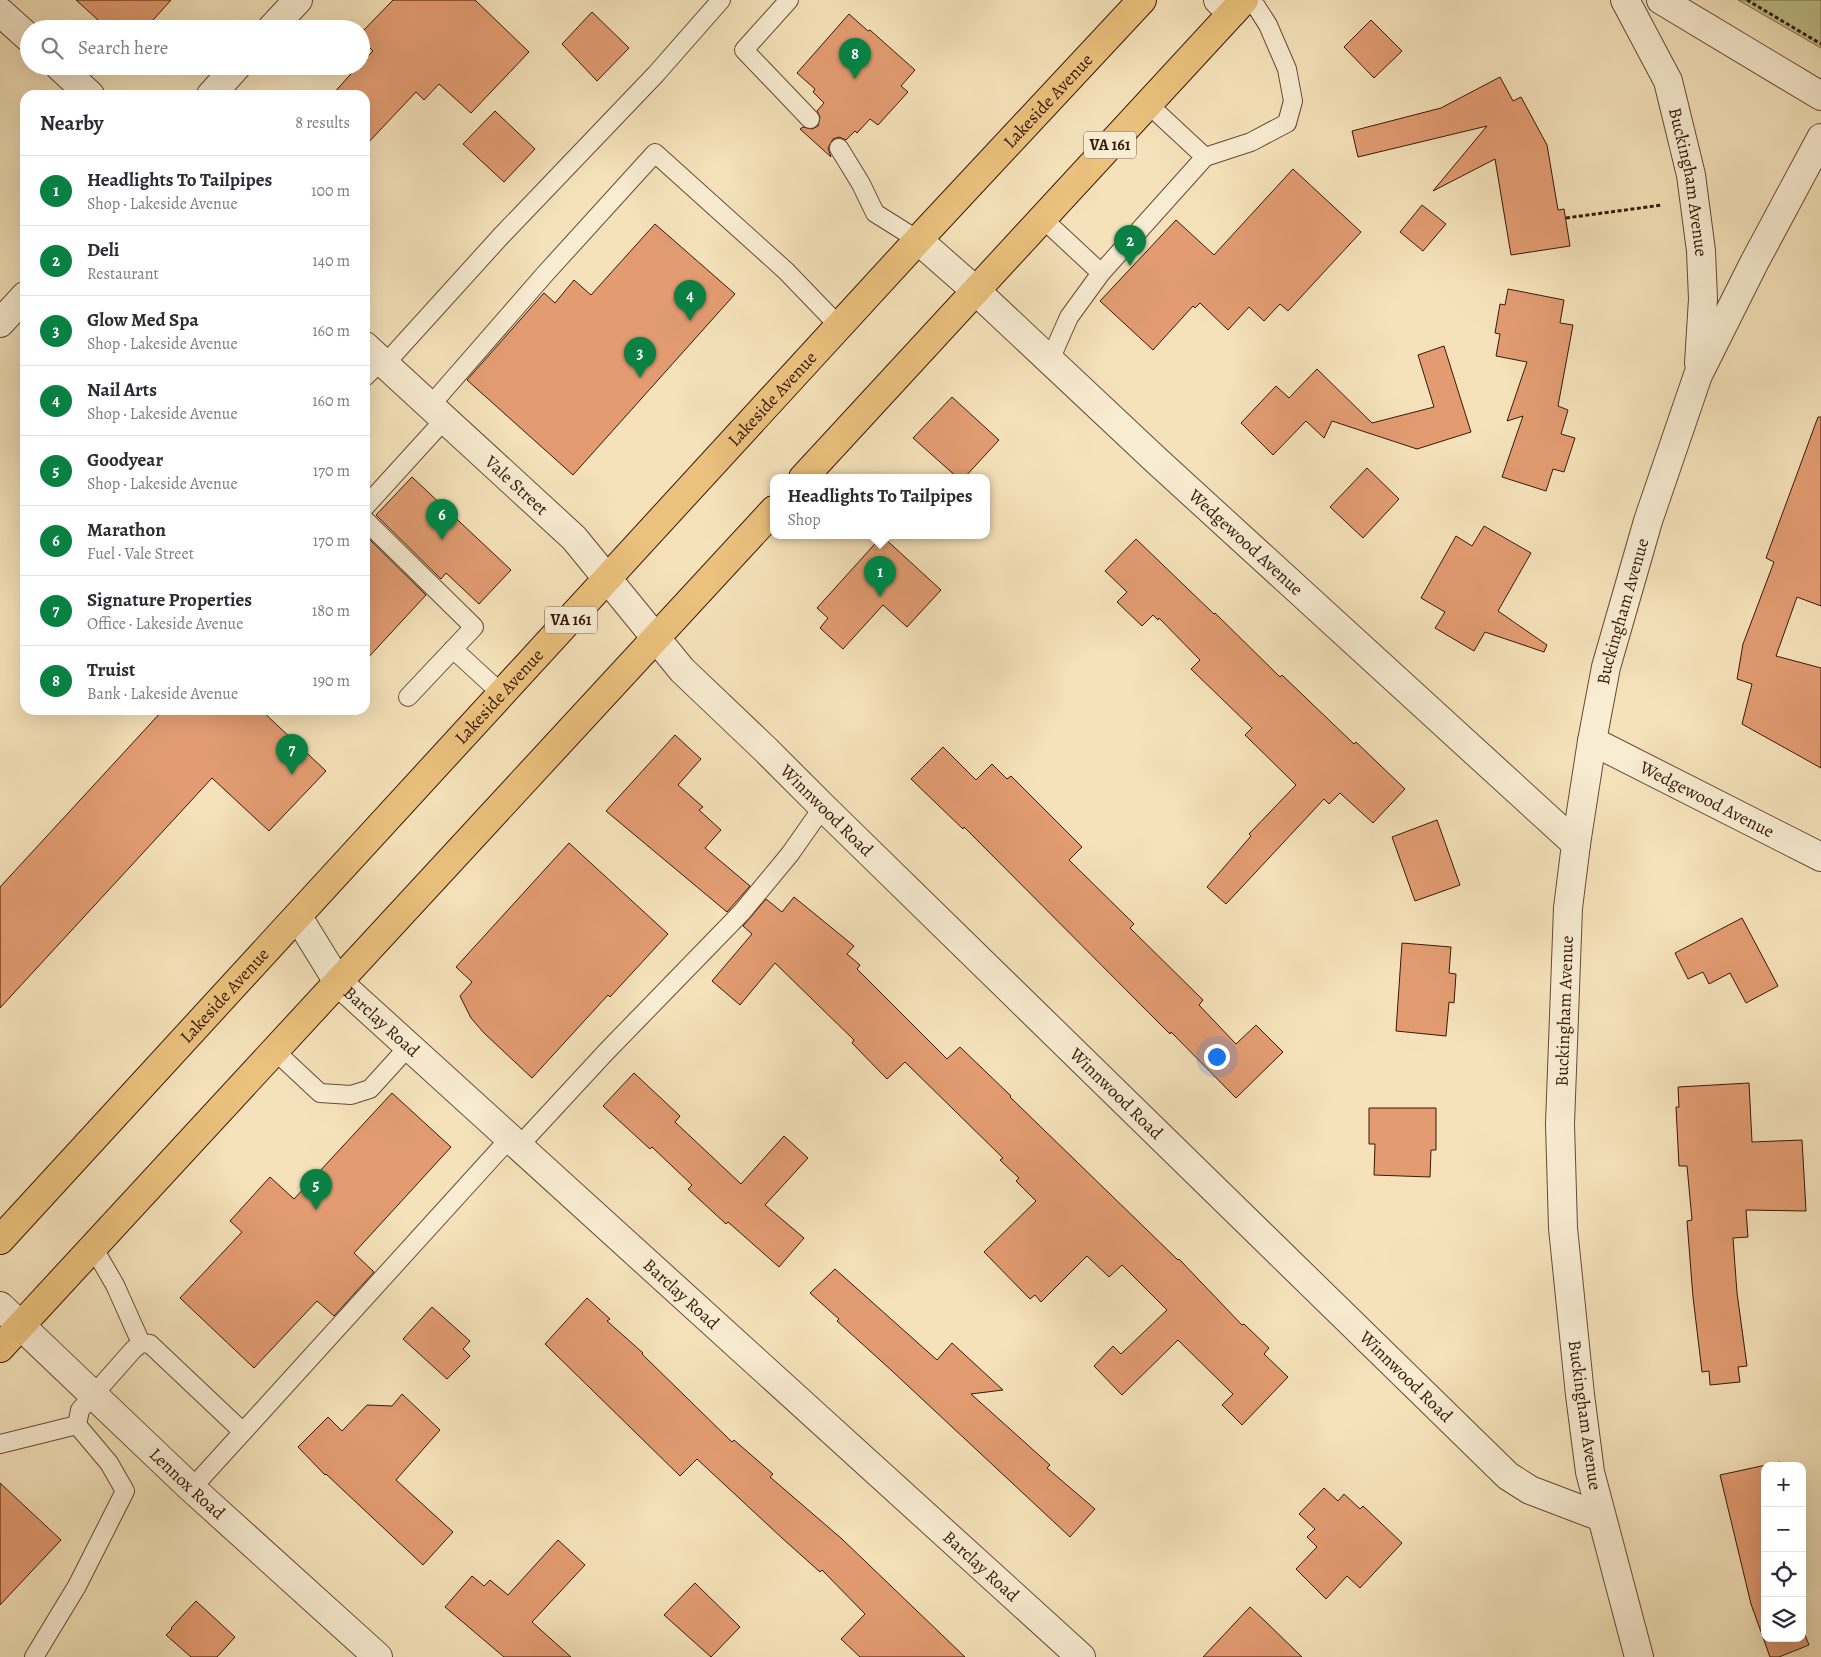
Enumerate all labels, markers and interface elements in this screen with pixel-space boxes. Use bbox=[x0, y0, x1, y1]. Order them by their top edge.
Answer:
search box bbox=[20, 20, 370, 75]
icon: search bbox=[38, 34, 66, 62]
text: Search here bbox=[78, 35, 168, 61]
pin: 8 bbox=[839, 38, 871, 79]
street label: Lakeside Avenue bbox=[998, 48, 1098, 153]
street label: Buckingham Avenue bbox=[1663, 105, 1713, 257]
text: Nearby bbox=[40, 109, 103, 137]
text: 8 results bbox=[295, 112, 350, 134]
road number: VA 161 bbox=[1084, 132, 1136, 158]
text: Headlights To Tailpipes bbox=[87, 167, 272, 193]
text: 1 bbox=[53, 180, 59, 202]
text: 100 m bbox=[311, 180, 350, 202]
text: Shop · Lakeside Avenue bbox=[87, 193, 238, 215]
pin: 2 bbox=[1114, 225, 1146, 266]
text: Deli bbox=[87, 237, 119, 263]
text: 2 bbox=[52, 250, 60, 272]
text: 140 m bbox=[312, 250, 350, 272]
text: Restaurant bbox=[87, 263, 159, 285]
pin: 4 bbox=[674, 280, 706, 321]
text: Glow Med Spa bbox=[87, 307, 199, 333]
text: 3 bbox=[53, 320, 59, 342]
text: 160 m bbox=[312, 320, 350, 342]
text: Shop · Lakeside Avenue bbox=[87, 333, 238, 355]
pin: 3 bbox=[624, 337, 656, 378]
street label: Lakeside Avenue bbox=[722, 346, 822, 452]
text: Nail Arts bbox=[87, 377, 157, 403]
text: 4 bbox=[52, 390, 60, 412]
text: 160 m bbox=[312, 390, 350, 412]
text: Shop · Lakeside Avenue bbox=[87, 403, 238, 425]
text: Goodyear bbox=[87, 447, 163, 473]
street label: Vale Street bbox=[479, 449, 554, 521]
text: 5 bbox=[53, 460, 59, 482]
text: 170 m bbox=[313, 460, 350, 482]
text: Shop · Lakeside Avenue bbox=[87, 473, 238, 495]
popup bbox=[770, 474, 990, 539]
text: Headlights To Tailpipes bbox=[787, 483, 973, 509]
street label: Wedgewood Avenue bbox=[1183, 483, 1308, 601]
pin: 6 bbox=[426, 499, 458, 540]
text: Shop bbox=[787, 509, 821, 531]
text: Marathon bbox=[87, 517, 166, 543]
text: 6 bbox=[52, 530, 60, 552]
text: 170 m bbox=[313, 530, 350, 552]
street label: Buckingham Avenue bbox=[1591, 535, 1654, 687]
text: Fuel · Vale Street bbox=[87, 543, 194, 565]
pin: 1 bbox=[864, 556, 896, 597]
text: Signature Properties bbox=[87, 587, 252, 613]
text: 7 bbox=[53, 600, 59, 622]
text: 180 m bbox=[312, 600, 350, 622]
road number: VA 161 bbox=[545, 606, 597, 634]
text: Office · Lakeside Avenue bbox=[87, 613, 243, 635]
street label: Lakeside Avenue bbox=[449, 643, 549, 749]
text: Truist bbox=[87, 657, 135, 683]
text: 8 bbox=[52, 670, 60, 692]
text: 190 m bbox=[312, 670, 350, 692]
text: Bank · Lakeside Avenue bbox=[87, 683, 238, 705]
pin: 7 bbox=[276, 734, 308, 775]
street label: Wedgewood Avenue bbox=[1635, 755, 1778, 843]
street label: Winnwood Road bbox=[774, 758, 879, 862]
street label: Buckingham Avenue bbox=[1549, 935, 1579, 1087]
street label: Lakeside Avenue bbox=[175, 943, 274, 1048]
street label: Barclay Road bbox=[338, 981, 425, 1063]
street label: Winnwood Road bbox=[1064, 1042, 1168, 1145]
your location bbox=[1204, 1044, 1230, 1070]
pin: 5 bbox=[300, 1169, 332, 1210]
street label: Barclay Road bbox=[638, 1253, 725, 1335]
street label: Winnwood Road bbox=[1353, 1325, 1458, 1428]
street label: Buckingham Avenue bbox=[1563, 1338, 1607, 1492]
street label: Lennox Road bbox=[144, 1442, 230, 1525]
map controls bbox=[1761, 1462, 1806, 1642]
button: + bbox=[1761, 1462, 1806, 1507]
button: − bbox=[1761, 1507, 1806, 1552]
street label: Barclay Road bbox=[938, 1525, 1024, 1607]
button: locate bbox=[1761, 1552, 1806, 1597]
button: layers bbox=[1761, 1597, 1806, 1642]

